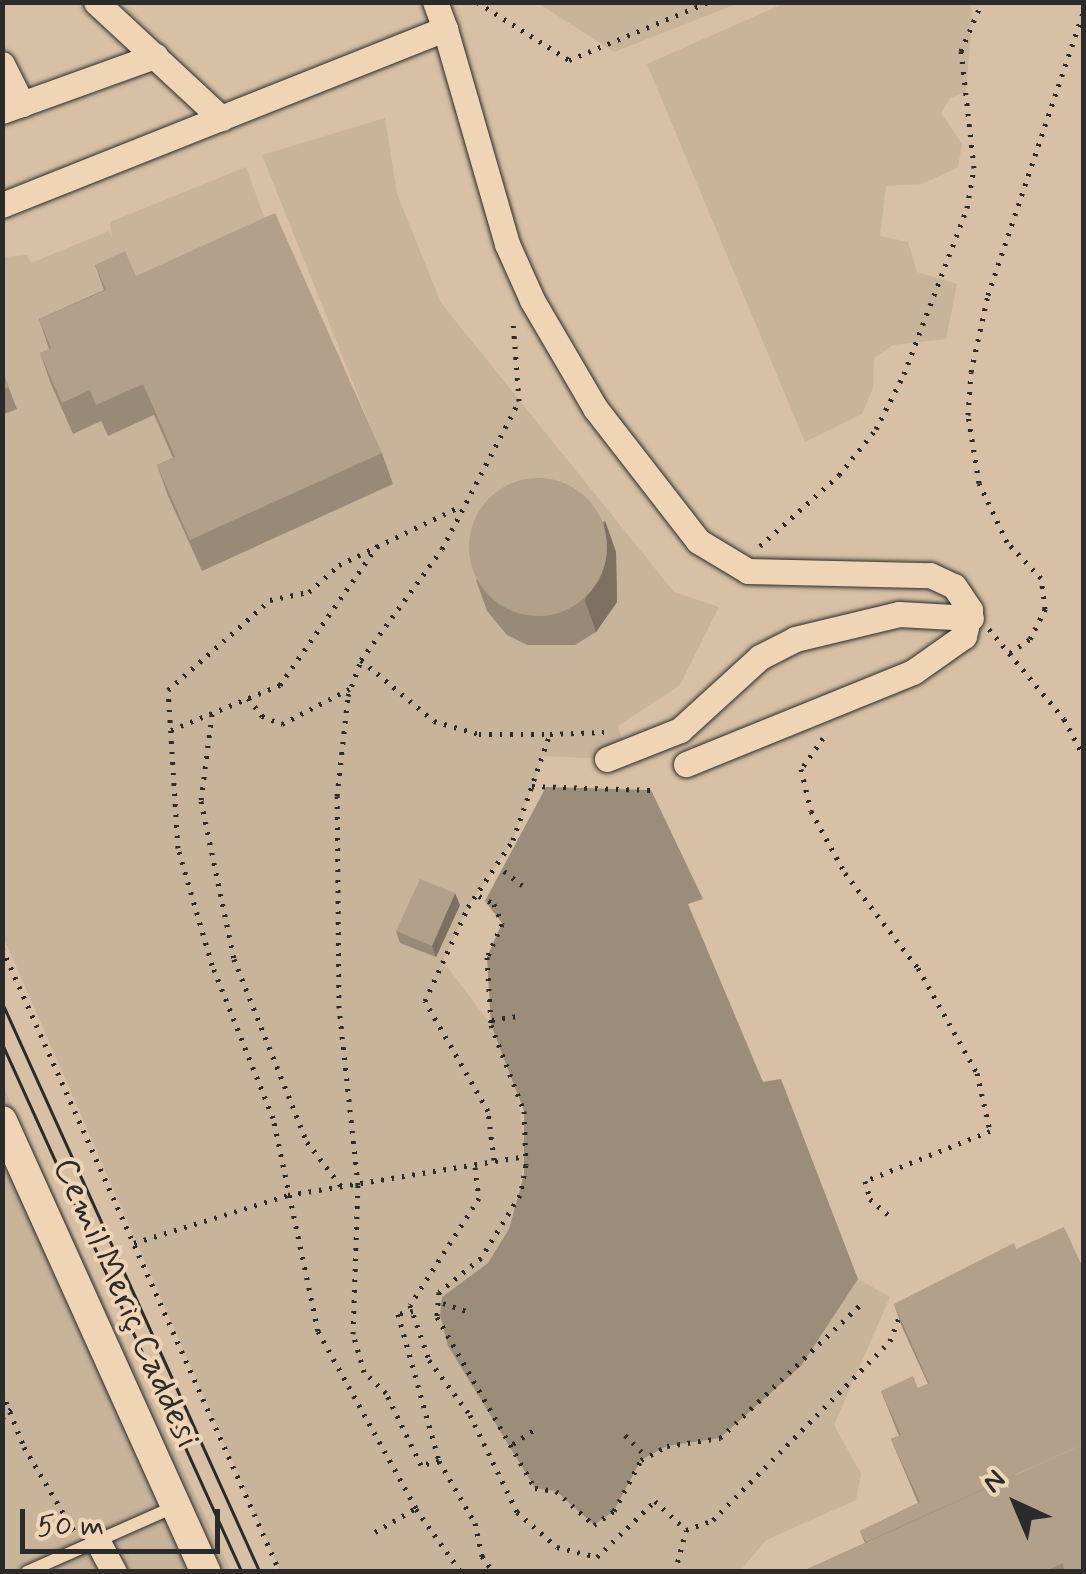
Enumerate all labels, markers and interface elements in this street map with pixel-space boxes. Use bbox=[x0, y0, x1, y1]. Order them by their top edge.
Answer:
street label: Cemil Meriç Caddesi bbox=[43, 1151, 209, 1455]
north arrow bbox=[966, 1454, 1066, 1554]
text: N bbox=[975, 1462, 1014, 1502]
scale bar bbox=[25, 1489, 225, 1551]
text: 50 m bbox=[37, 1507, 104, 1546]

